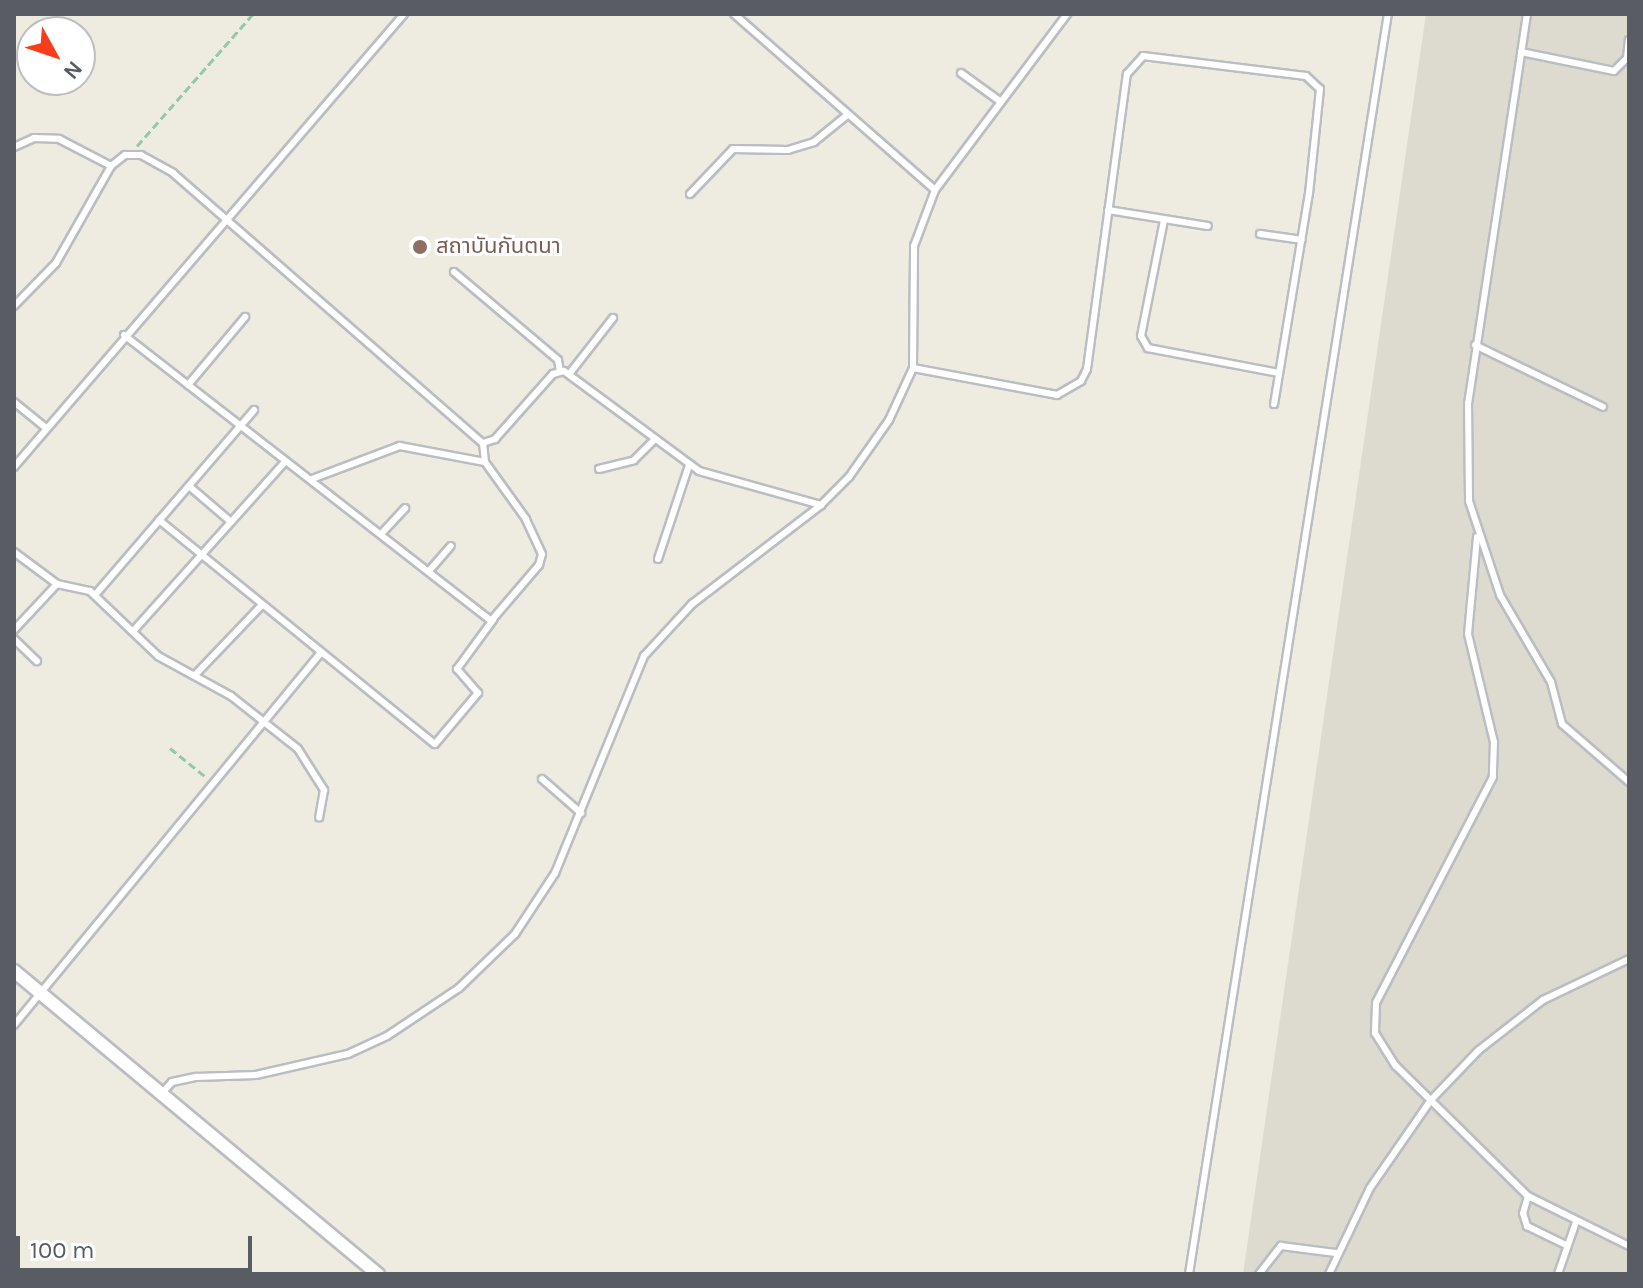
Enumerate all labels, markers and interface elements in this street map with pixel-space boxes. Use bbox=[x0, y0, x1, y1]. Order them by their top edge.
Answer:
north arrow bbox=[16, 16, 96, 96]
text: N bbox=[58, 56, 88, 85]
place label: สถาบันกันตนา bbox=[436, 234, 561, 260]
marker: สถาบันกันตนา bbox=[411, 238, 429, 256]
scale bar bbox=[20, 1220, 256, 1270]
text: 100 m bbox=[30, 1236, 95, 1264]

